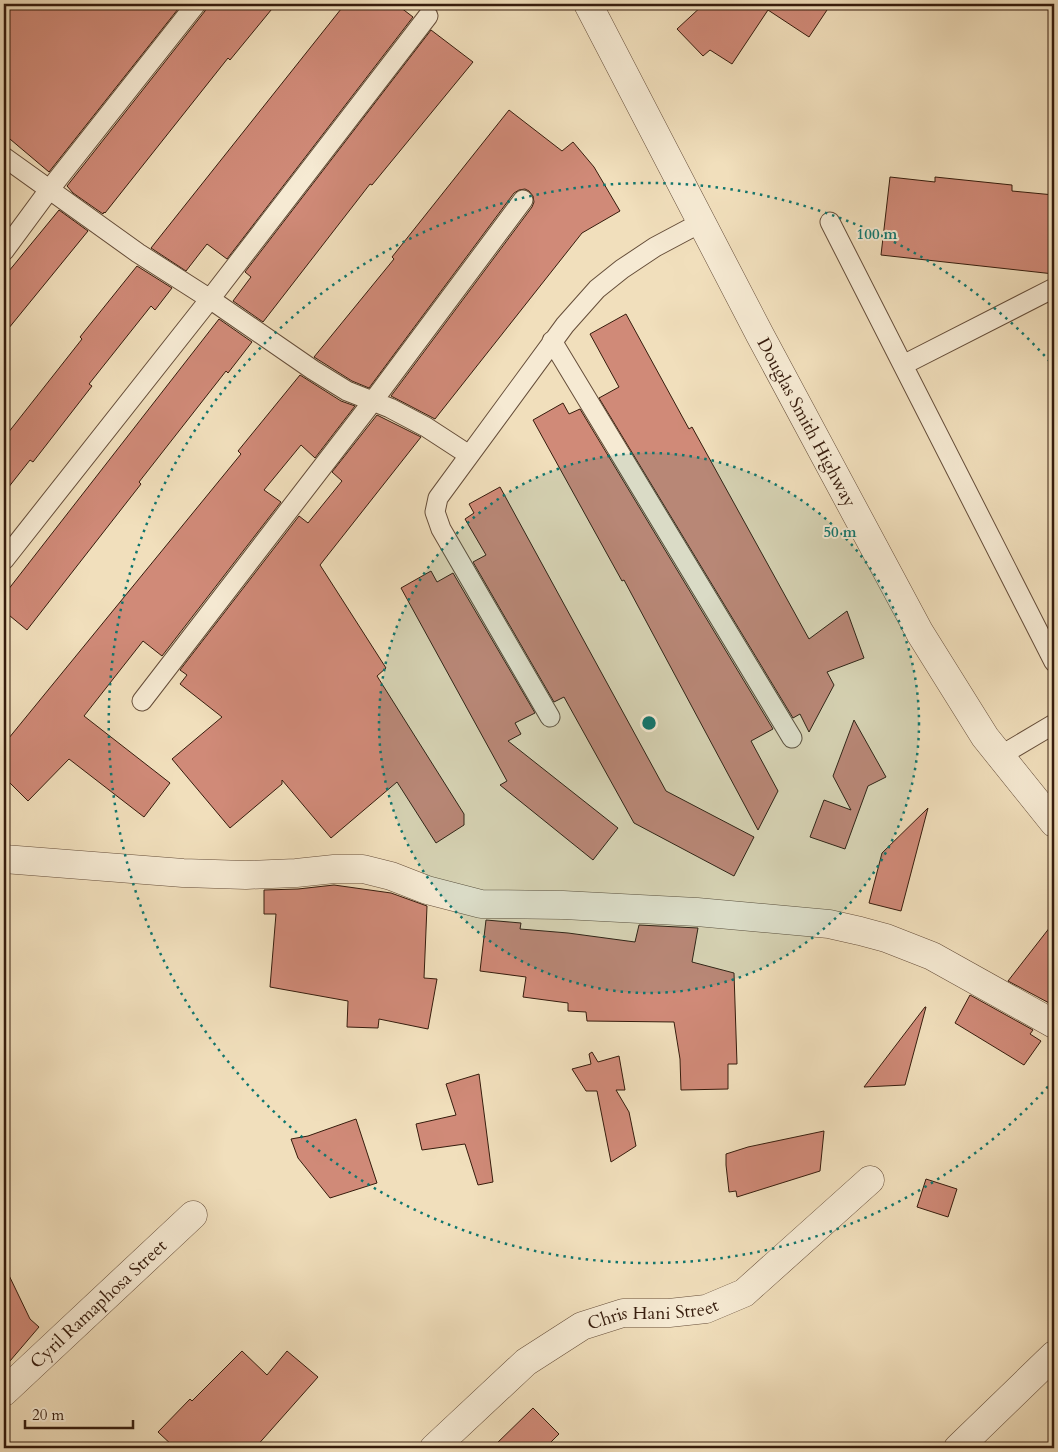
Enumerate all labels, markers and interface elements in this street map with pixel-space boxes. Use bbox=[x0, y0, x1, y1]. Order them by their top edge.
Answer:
text: 100 m bbox=[857, 224, 898, 244]
street label: Douglas Smith Highway bbox=[751, 333, 863, 512]
text: 50 m bbox=[823, 522, 857, 542]
centre of rings bbox=[640, 714, 658, 732]
street label: Cyril Ramaphosa Street bbox=[24, 1233, 172, 1374]
street label: Chris Hani Street bbox=[584, 1293, 723, 1336]
scale bar bbox=[25, 1397, 132, 1429]
text: 20 m bbox=[32, 1405, 64, 1425]

